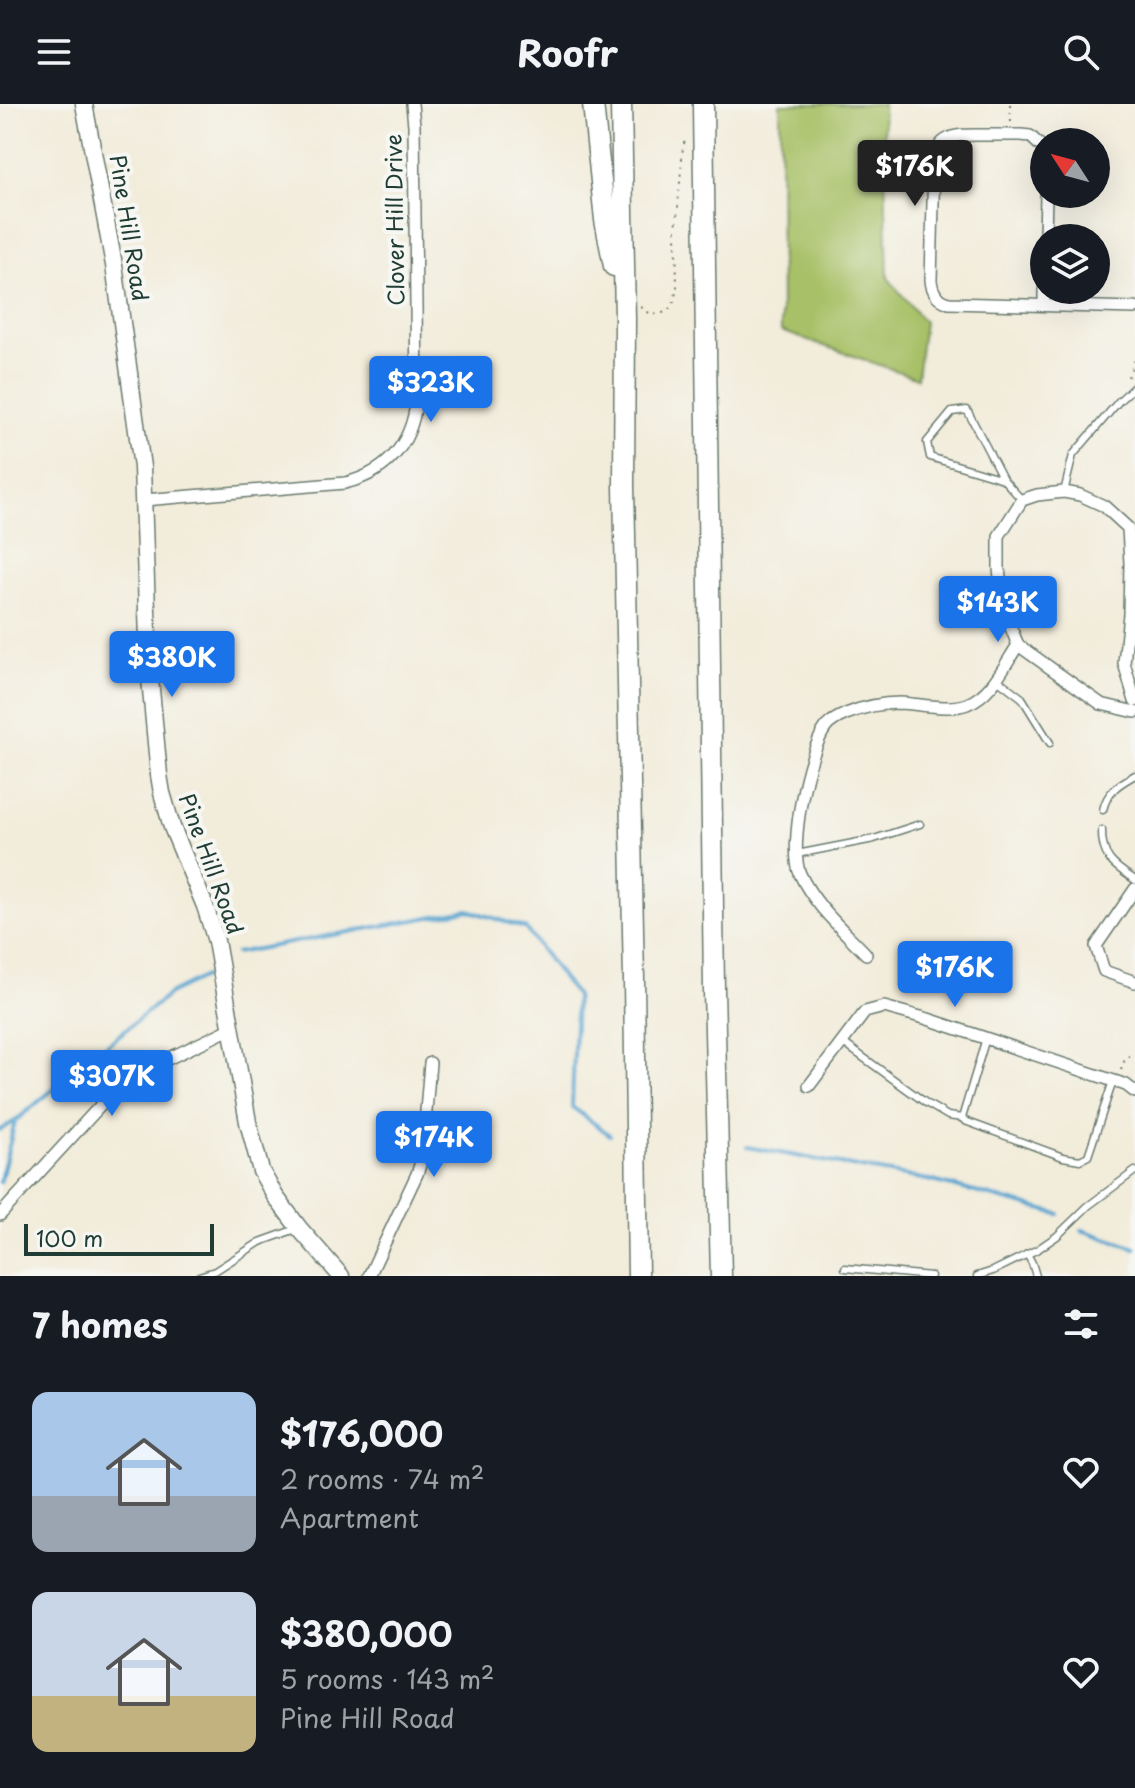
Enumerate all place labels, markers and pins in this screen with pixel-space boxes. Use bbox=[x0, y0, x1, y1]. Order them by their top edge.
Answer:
pin: $176K bbox=[859, 140, 971, 208]
pin: $323K bbox=[375, 356, 487, 424]
pin: $143K bbox=[942, 576, 1054, 644]
pin: $380K bbox=[116, 631, 228, 699]
pin: $176K bbox=[899, 941, 1011, 1009]
pin: $307K bbox=[56, 1050, 168, 1118]
pin: $174K bbox=[378, 1111, 490, 1179]

